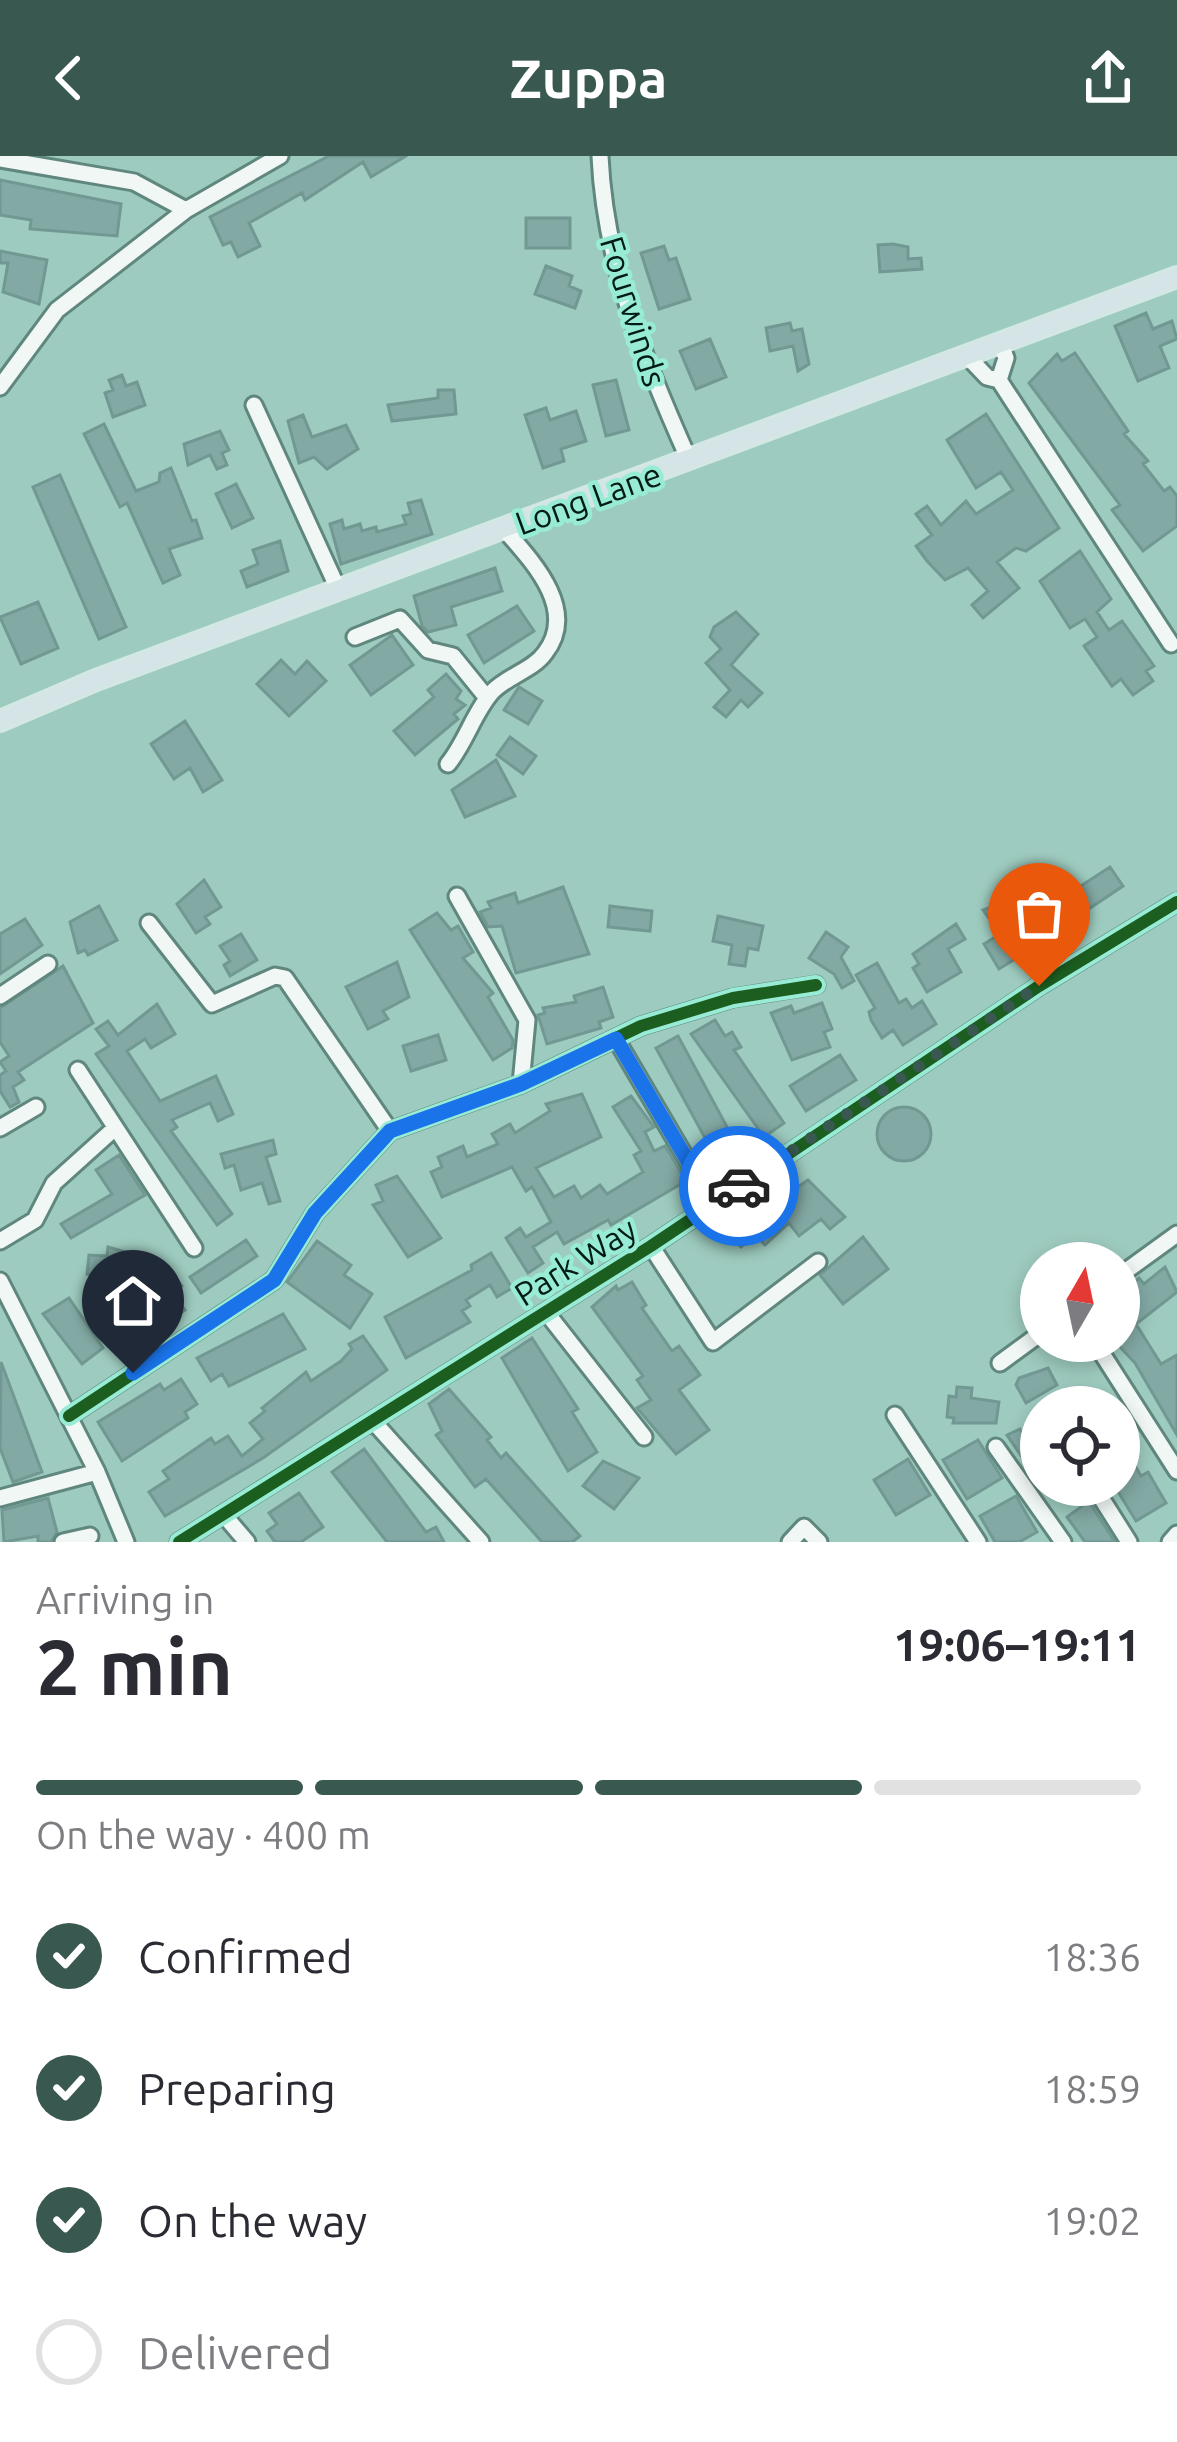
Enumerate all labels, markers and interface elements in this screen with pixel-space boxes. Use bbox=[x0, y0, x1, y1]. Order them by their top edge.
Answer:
icon: back bbox=[36, 45, 102, 111]
icon: share bbox=[1075, 45, 1141, 111]
text: Zuppa bbox=[510, 48, 667, 108]
street label: Fourwinds bbox=[594, 232, 674, 390]
street label: Long Lane bbox=[510, 455, 666, 541]
pin bbox=[988, 863, 1090, 986]
icon: bag bbox=[1006, 881, 1072, 947]
courier bbox=[679, 1126, 799, 1246]
icon: car bbox=[706, 1153, 772, 1219]
street label: Park Way bbox=[508, 1209, 642, 1313]
north arrow bbox=[1020, 1242, 1140, 1362]
map controls bbox=[1020, 1242, 1140, 1506]
pin bbox=[82, 1250, 184, 1373]
icon: home bbox=[100, 1268, 166, 1334]
button: locate bbox=[1020, 1386, 1140, 1506]
text: Arriving in bbox=[36, 1578, 214, 1621]
text: 19:06–19:11 bbox=[893, 1619, 1141, 1670]
text: 2 min bbox=[36, 1622, 233, 1710]
text: On the way · 400 m bbox=[36, 1813, 371, 1856]
icon: check bbox=[36, 1923, 102, 1989]
text: Confirmed bbox=[138, 1931, 353, 1982]
text: 18:36 bbox=[1043, 1935, 1141, 1978]
icon: check bbox=[36, 2055, 102, 2121]
text: Preparing bbox=[138, 2063, 336, 2114]
text: 18:59 bbox=[1043, 2067, 1141, 2110]
icon: check bbox=[36, 2187, 102, 2253]
text: On the way bbox=[138, 2195, 367, 2246]
text: 19:02 bbox=[1043, 2199, 1141, 2242]
text: Delivered bbox=[138, 2327, 332, 2378]

